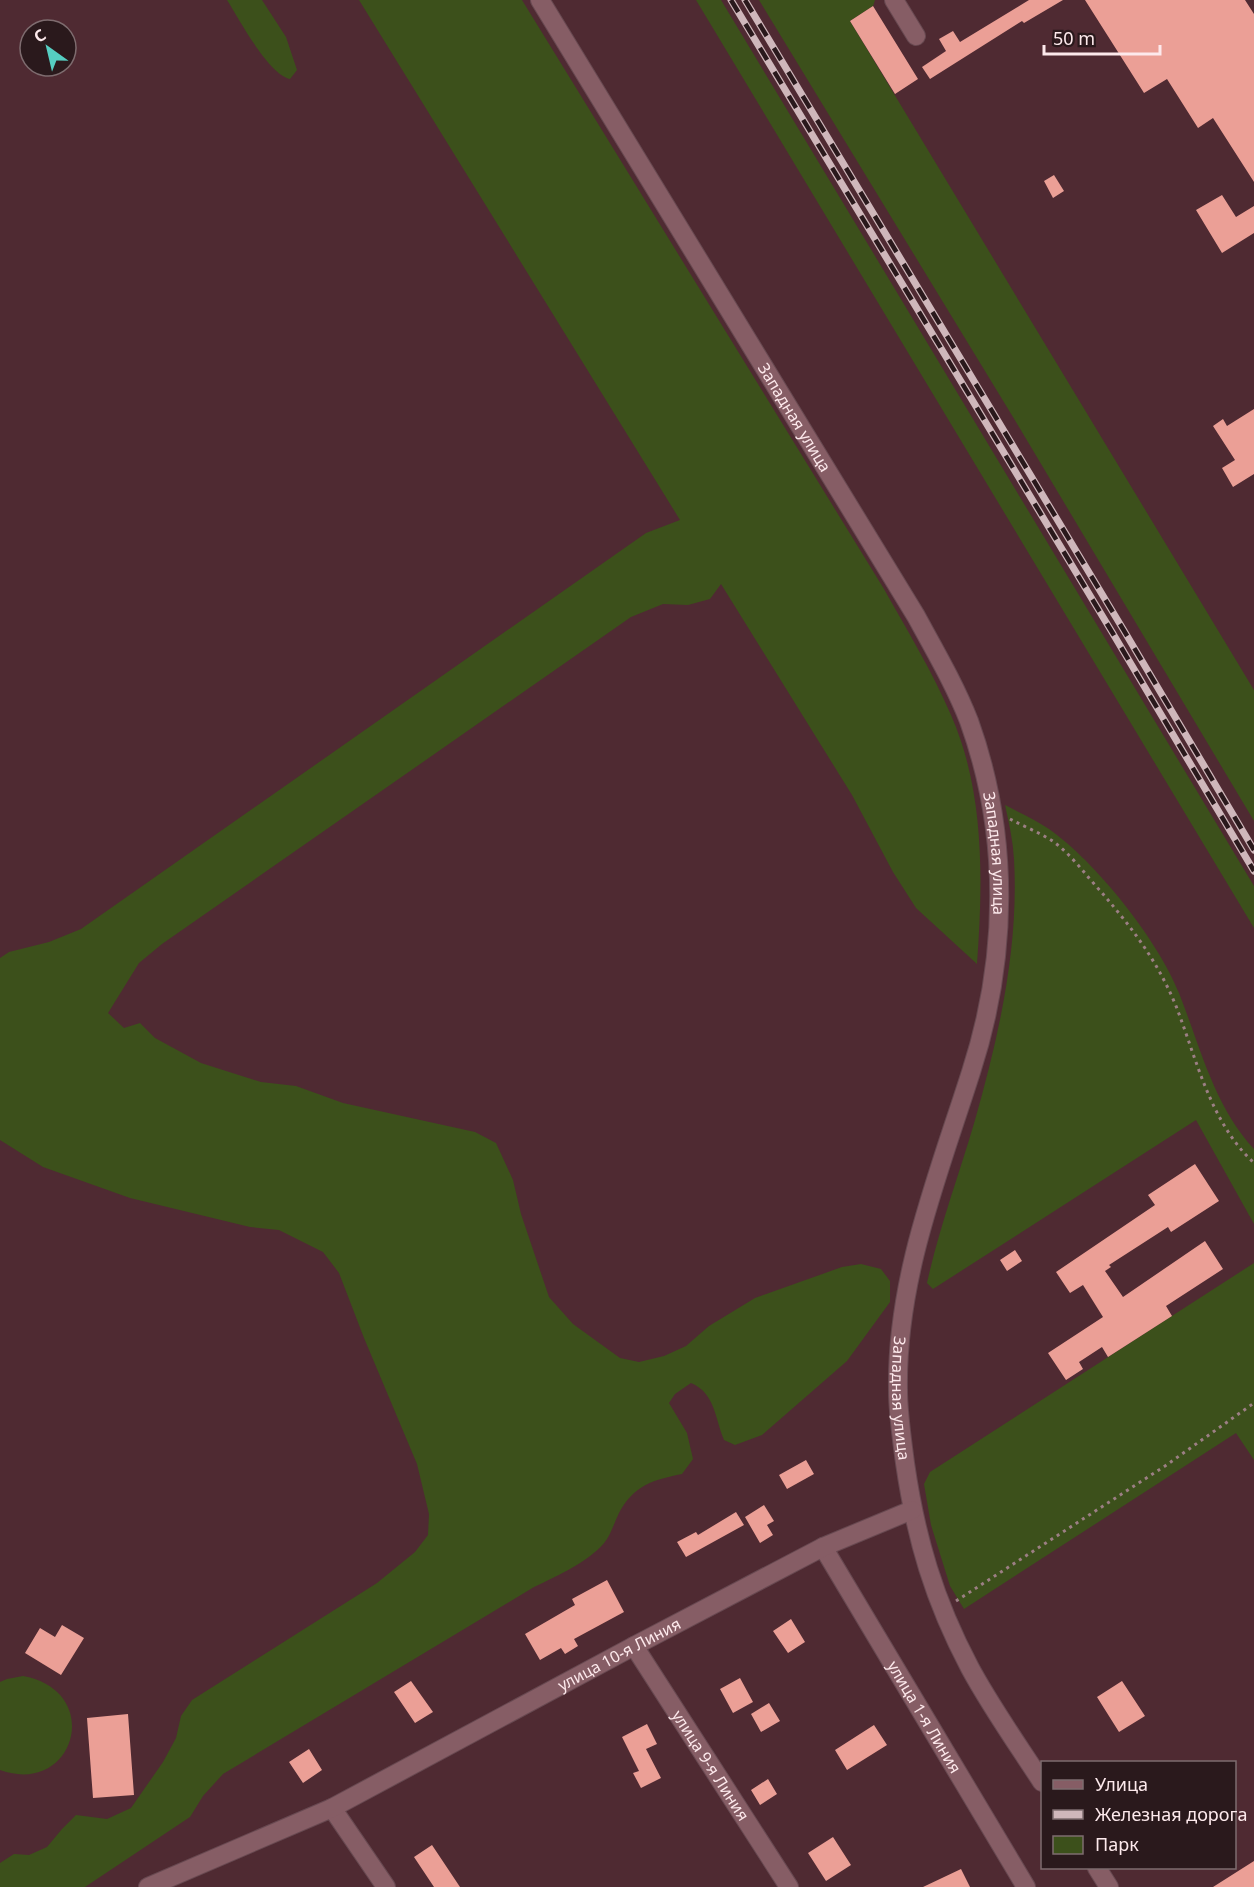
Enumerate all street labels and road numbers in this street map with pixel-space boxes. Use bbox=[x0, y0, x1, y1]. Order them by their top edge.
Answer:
street label: Западная улица bbox=[753, 359, 836, 476]
street label: Западная улица bbox=[978, 790, 1010, 915]
street label: Западная улица bbox=[887, 1335, 916, 1461]
street label: улица 10-я Линия bbox=[554, 1612, 685, 1696]
street label: улица 1-я Линия bbox=[882, 1657, 967, 1777]
street label: улица 9-я Линия bbox=[667, 1706, 755, 1825]

